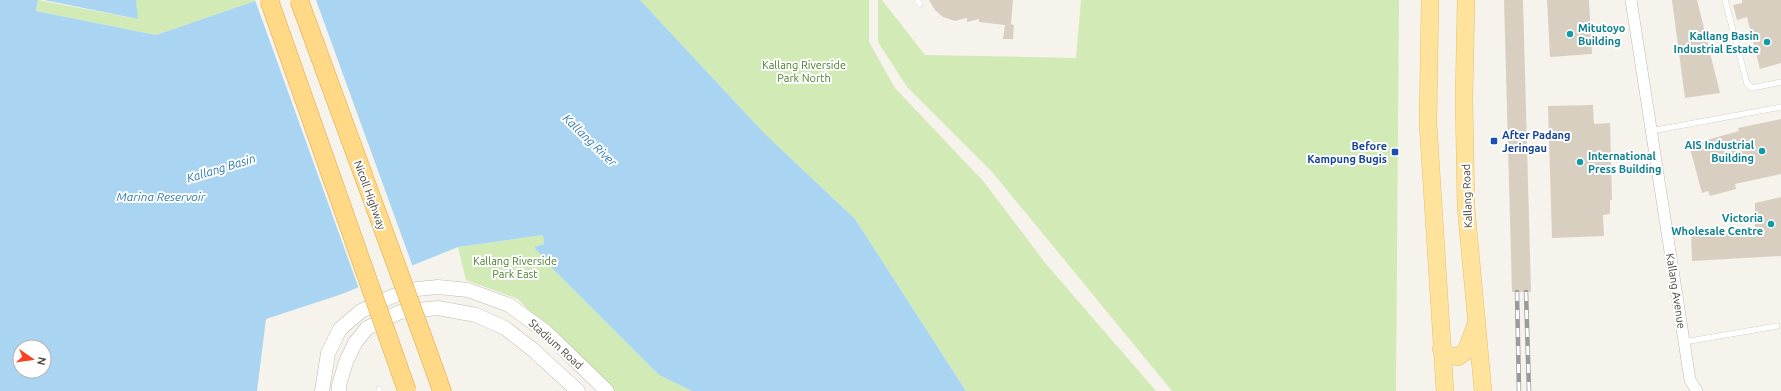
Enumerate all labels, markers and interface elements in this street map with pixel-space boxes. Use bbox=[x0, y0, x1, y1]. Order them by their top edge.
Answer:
place label: Mitutoyo Building bbox=[1578, 22, 1626, 47]
marker: Mitutoyo Building bbox=[1565, 29, 1575, 39]
place label: Kallang Basin Industrial Estate bbox=[1674, 30, 1759, 55]
marker: Kallang Basin Industrial Estate bbox=[1762, 37, 1772, 47]
park label: Kallang Riverside Park North bbox=[762, 59, 846, 84]
water label: Kallang River bbox=[561, 111, 620, 169]
place label: After Padang Jeringau bbox=[1502, 129, 1571, 154]
marker: After Padang Jeringau bbox=[1489, 136, 1499, 146]
place label: AIS Industrial Building bbox=[1685, 139, 1755, 164]
place label: Before Kampung Bugis bbox=[1307, 140, 1387, 165]
marker: AIS Industrial Building bbox=[1757, 146, 1767, 156]
marker: Before Kampung Bugis bbox=[1390, 147, 1400, 157]
place label: International Press Building bbox=[1588, 150, 1661, 175]
water label: Kallang Basin bbox=[185, 151, 257, 185]
marker: International Press Building bbox=[1575, 157, 1585, 167]
street label: Nicoll Highway bbox=[352, 159, 388, 232]
street label: Kallang Road bbox=[1460, 164, 1474, 228]
water label: Marina Reservoir bbox=[117, 190, 206, 203]
place label: Victoria Wholesale Centre bbox=[1671, 212, 1763, 237]
marker: Victoria Wholesale Centre bbox=[1766, 219, 1776, 229]
street label: Kallang Avenue bbox=[1664, 253, 1688, 329]
park label: Kallang Riverside Park East bbox=[473, 255, 557, 280]
street label: Stadium Road bbox=[527, 317, 585, 371]
north arrow bbox=[12, 339, 52, 379]
text: N bbox=[35, 356, 49, 367]

